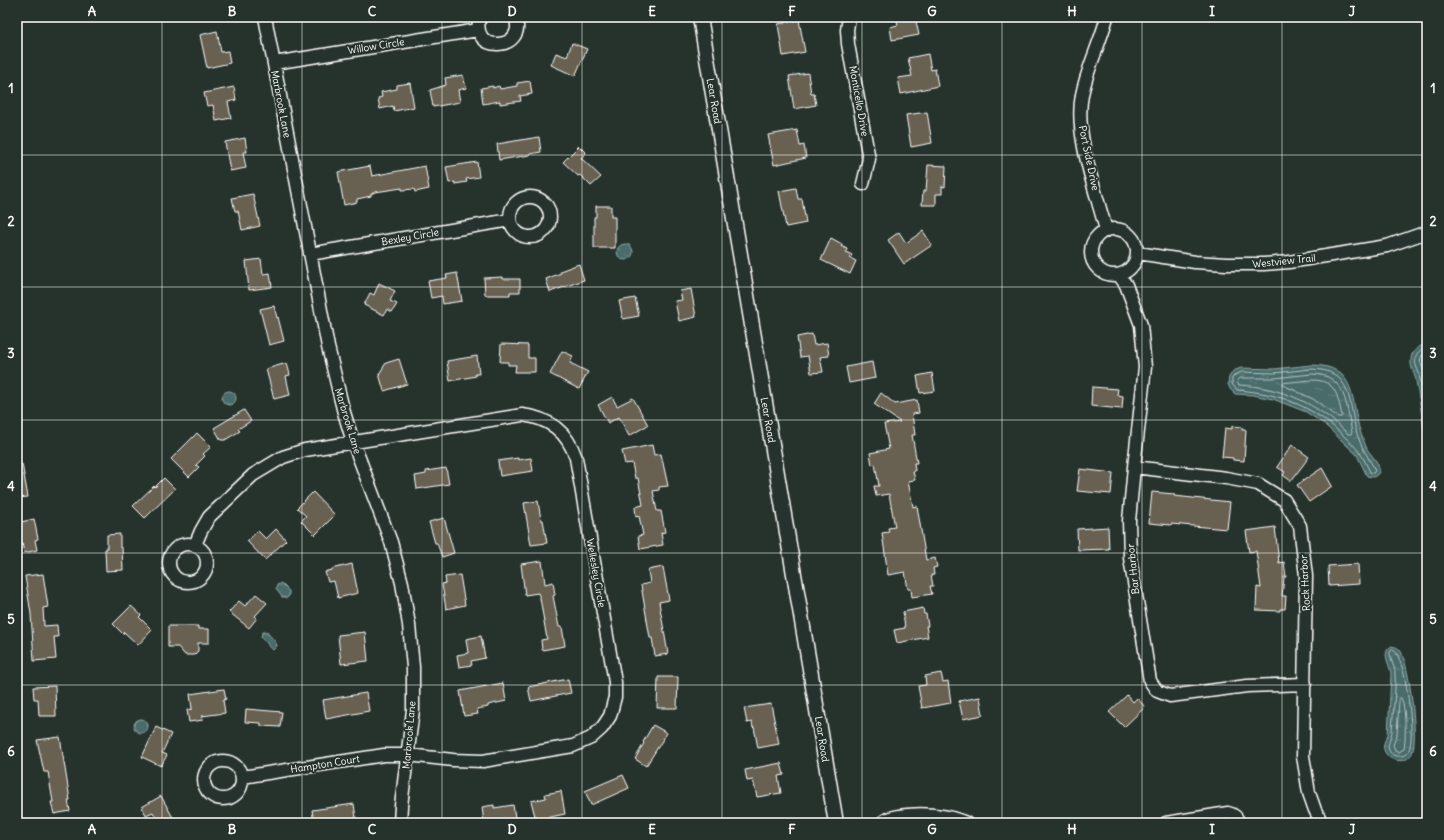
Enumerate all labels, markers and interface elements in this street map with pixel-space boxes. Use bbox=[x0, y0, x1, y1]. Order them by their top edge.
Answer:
text: A bbox=[88, 3, 97, 20]
text: B bbox=[228, 3, 237, 20]
text: C bbox=[368, 3, 377, 20]
text: D bbox=[507, 3, 517, 20]
text: E bbox=[648, 3, 656, 20]
text: F bbox=[788, 3, 796, 20]
text: G bbox=[927, 3, 937, 20]
text: H bbox=[1067, 3, 1077, 20]
text: I bbox=[1209, 3, 1215, 20]
text: J bbox=[1349, 3, 1356, 20]
street label: Willow Circle bbox=[347, 35, 405, 57]
street label: Monticello Drive bbox=[846, 65, 872, 137]
street label: Marbrook Lane bbox=[268, 69, 294, 139]
street label: Lear Road bbox=[704, 77, 724, 125]
text: 1 bbox=[8, 80, 14, 97]
text: 1 bbox=[1430, 80, 1436, 97]
street label: Port Side Drive bbox=[1076, 124, 1102, 192]
text: 2 bbox=[7, 213, 15, 230]
text: 2 bbox=[1429, 213, 1437, 230]
street label: Bexley Circle bbox=[380, 226, 440, 248]
street label: Westview Trail bbox=[1252, 251, 1316, 271]
text: 3 bbox=[7, 345, 15, 362]
text: 3 bbox=[1429, 345, 1437, 362]
street label: Marbrook Lane bbox=[332, 386, 364, 456]
street label: Lear Road bbox=[758, 396, 778, 444]
text: 4 bbox=[7, 478, 15, 495]
text: 4 bbox=[1429, 478, 1437, 495]
street label: Wellesley Circle bbox=[584, 538, 608, 608]
street label: Bar Harbor bbox=[1124, 543, 1142, 595]
street label: Rock Harbor bbox=[1297, 554, 1313, 612]
text: 5 bbox=[7, 611, 15, 628]
text: 5 bbox=[1429, 611, 1437, 628]
street label: Marbrook Lane bbox=[400, 700, 418, 770]
street label: Lear Road bbox=[812, 715, 832, 763]
text: 6 bbox=[7, 743, 15, 760]
text: 6 bbox=[1429, 743, 1437, 760]
street label: Hampton Court bbox=[289, 752, 361, 776]
text: A bbox=[88, 821, 97, 838]
text: B bbox=[228, 821, 237, 838]
text: C bbox=[368, 821, 377, 838]
text: D bbox=[507, 821, 517, 838]
text: E bbox=[648, 821, 656, 838]
text: F bbox=[788, 821, 796, 838]
text: G bbox=[927, 821, 937, 838]
text: H bbox=[1067, 821, 1077, 838]
text: I bbox=[1209, 821, 1215, 838]
text: J bbox=[1349, 821, 1356, 838]

